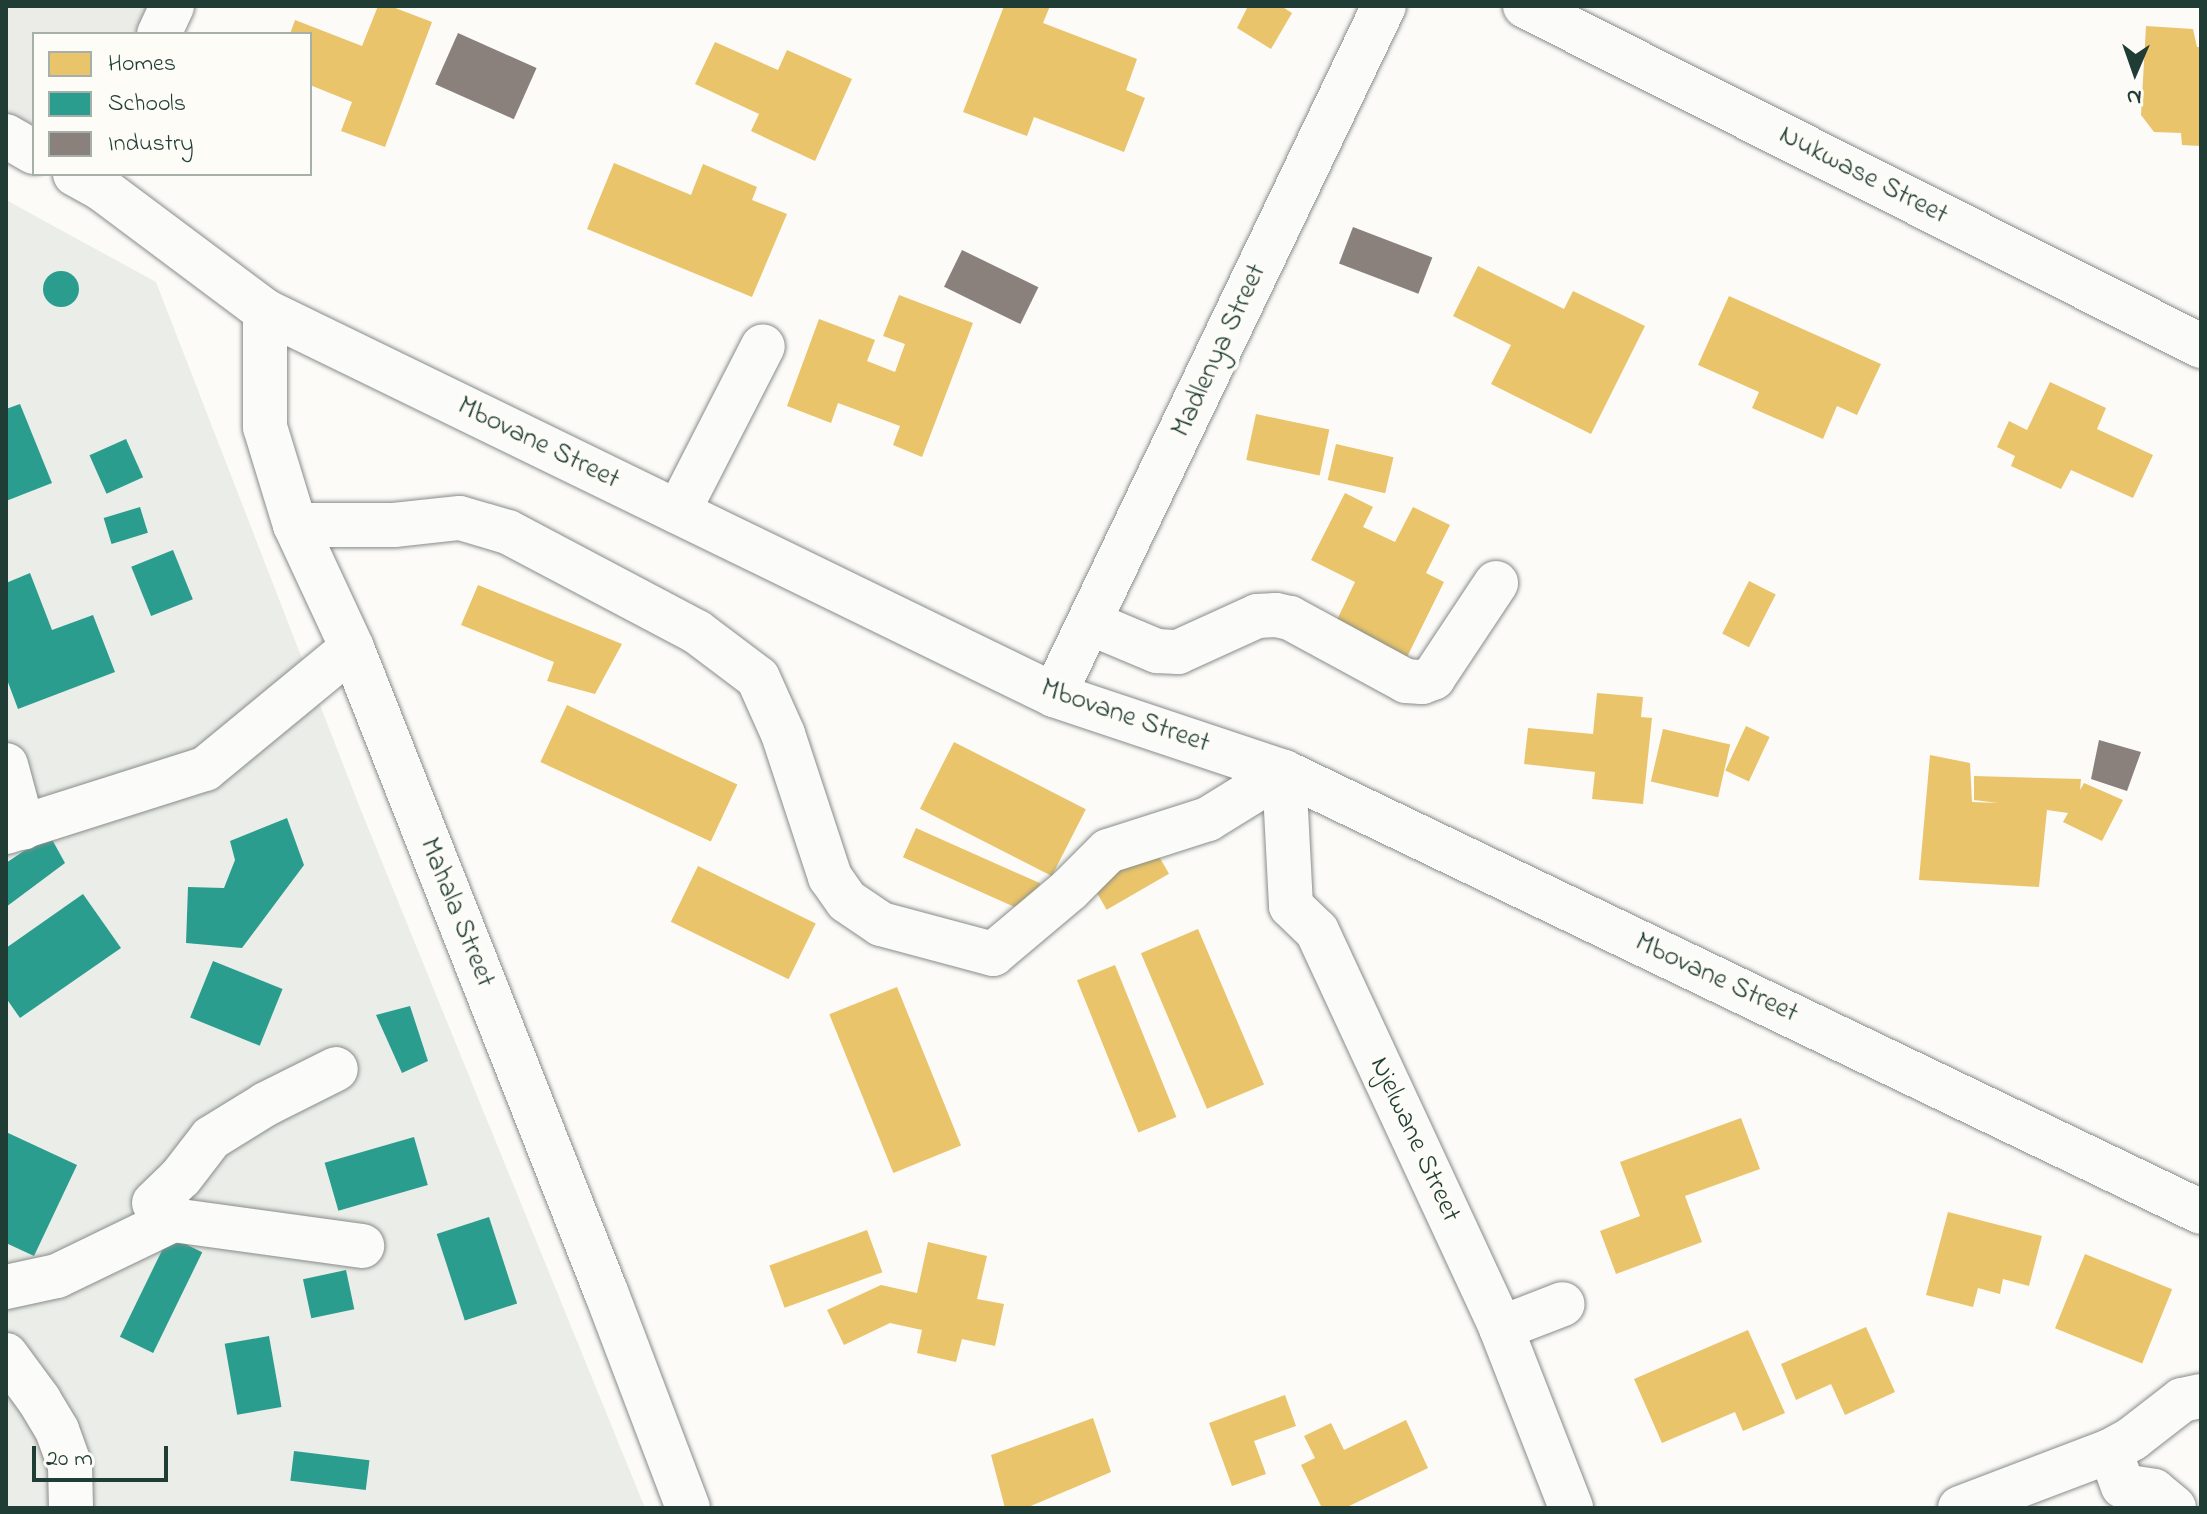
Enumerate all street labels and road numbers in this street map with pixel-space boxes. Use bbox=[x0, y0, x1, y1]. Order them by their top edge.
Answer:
street label: Nukwase Street bbox=[1773, 119, 1953, 233]
street label: Madlenya Street bbox=[1165, 259, 1275, 443]
street label: Mbovane Street bbox=[451, 390, 625, 498]
street label: Mbovane Street bbox=[1036, 672, 1214, 762]
street label: Mahala Street bbox=[411, 833, 501, 993]
street label: Mbovane Street bbox=[1629, 927, 1803, 1031]
street label: Njelwane Street bbox=[1361, 1052, 1467, 1228]

